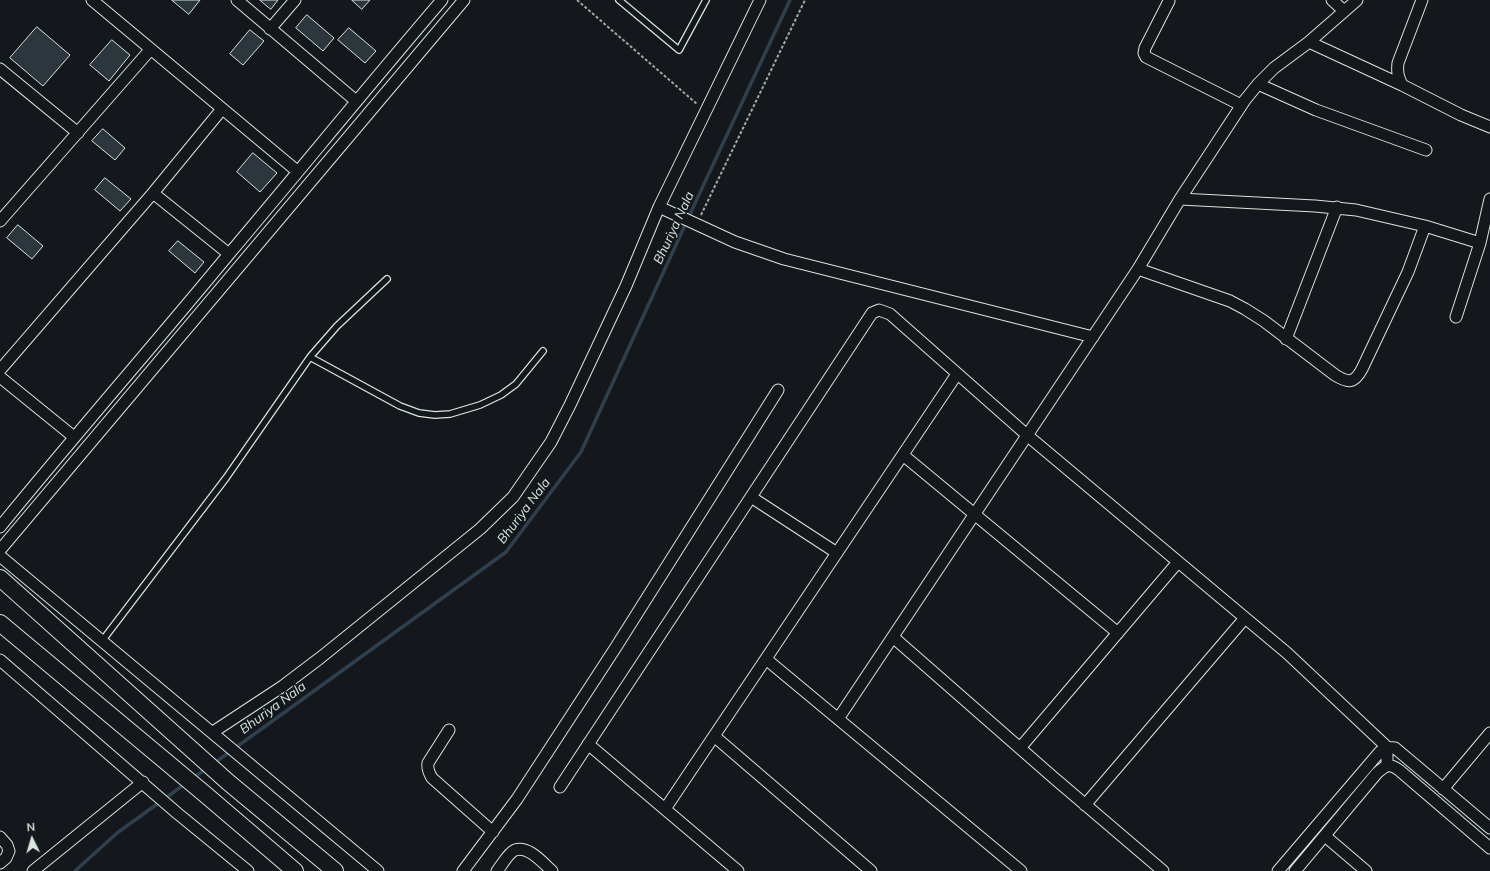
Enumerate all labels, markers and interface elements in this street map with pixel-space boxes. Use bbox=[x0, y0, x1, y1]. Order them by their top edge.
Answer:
water label: Bhuriya Nala bbox=[650, 189, 698, 267]
water label: Bhuriya Nala bbox=[494, 475, 554, 547]
water label: Bhuriya Nala bbox=[237, 679, 309, 737]
north arrow bbox=[12, 819, 52, 859]
text: N bbox=[26, 820, 36, 834]

